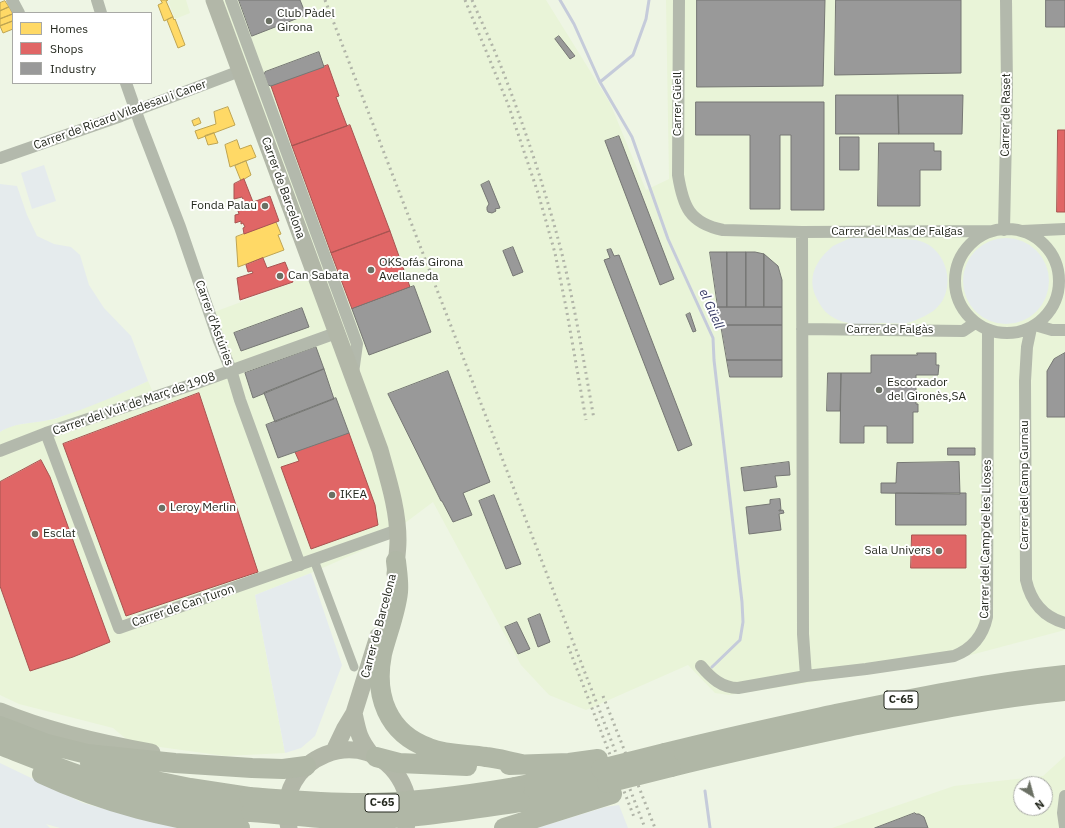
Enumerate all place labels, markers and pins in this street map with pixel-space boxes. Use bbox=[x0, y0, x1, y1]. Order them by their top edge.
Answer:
place label: Club Pàdel Girona bbox=[277, 7, 335, 35]
marker: Club Pàdel Girona bbox=[264, 16, 274, 26]
place label: Fonda Palau bbox=[191, 199, 257, 213]
marker: Fonda Palau bbox=[260, 201, 270, 211]
place label: OKSofás Girona Avellaneda bbox=[379, 256, 463, 284]
marker: OKSofás Girona Avellaneda bbox=[366, 265, 376, 275]
place label: Can Sabata bbox=[288, 269, 349, 283]
marker: Can Sabata bbox=[275, 271, 285, 281]
place label: Escorxador del Gironès,SA bbox=[887, 376, 966, 404]
marker: Escorxador del Gironès,SA bbox=[874, 385, 884, 395]
place label: IKEA bbox=[340, 488, 367, 502]
marker: IKEA bbox=[327, 490, 337, 500]
place label: Leroy Merlin bbox=[170, 501, 236, 515]
marker: Leroy Merlin bbox=[157, 503, 167, 513]
place label: Esclat bbox=[43, 527, 76, 541]
marker: Esclat bbox=[30, 529, 40, 539]
place label: Sala Univers bbox=[865, 544, 931, 558]
marker: Sala Univers bbox=[934, 546, 944, 556]

